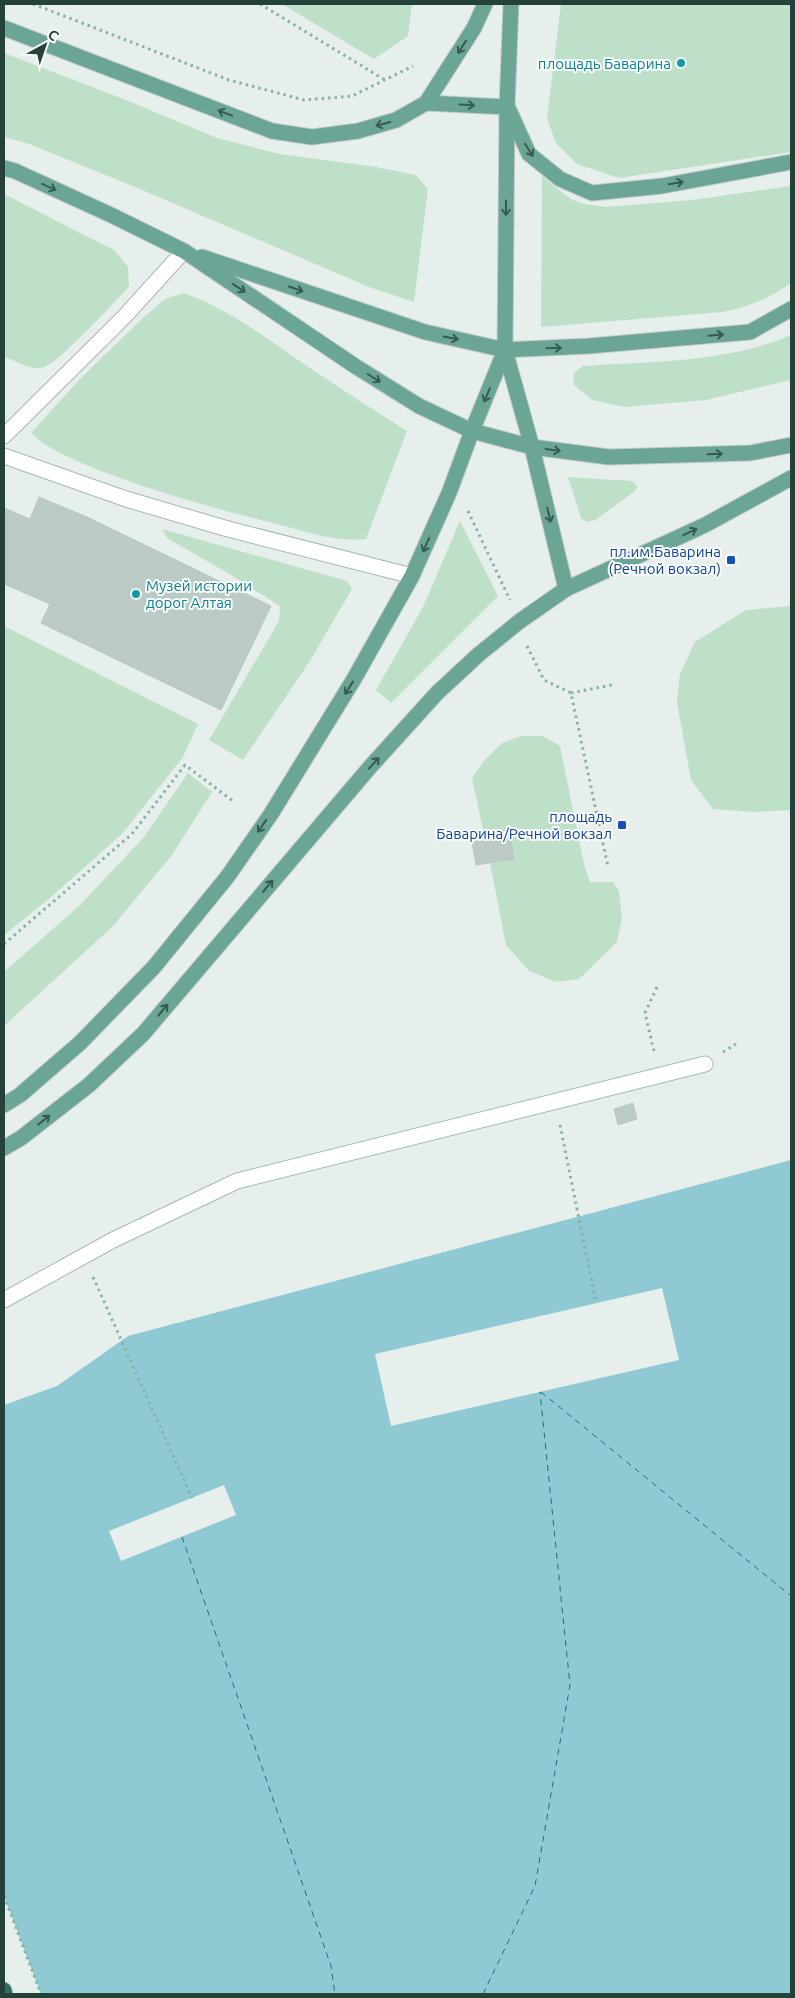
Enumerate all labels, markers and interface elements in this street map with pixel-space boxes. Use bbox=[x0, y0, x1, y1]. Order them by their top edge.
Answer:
north arrow bbox=[20, 20, 70, 70]
text: С bbox=[45, 26, 62, 44]
one-way arrow bbox=[457, 39, 467, 53]
place label: площадь Баварина bbox=[538, 55, 671, 72]
marker: площадь Баварина bbox=[675, 57, 687, 69]
one-way arrow bbox=[458, 100, 474, 109]
one-way arrow bbox=[218, 108, 234, 117]
one-way arrow bbox=[375, 120, 391, 130]
one-way arrow bbox=[523, 143, 534, 157]
one-way arrow bbox=[667, 178, 683, 188]
one-way arrow bbox=[41, 182, 56, 192]
one-way arrow bbox=[501, 200, 511, 216]
one-way arrow bbox=[232, 283, 246, 293]
one-way arrow bbox=[288, 285, 304, 294]
one-way arrow bbox=[708, 330, 724, 339]
one-way arrow bbox=[443, 334, 459, 343]
one-way arrow bbox=[546, 343, 562, 352]
one-way arrow bbox=[367, 373, 381, 383]
one-way arrow bbox=[481, 387, 491, 402]
one-way arrow bbox=[545, 445, 561, 455]
one-way arrow bbox=[706, 449, 723, 459]
one-way arrow bbox=[545, 507, 554, 523]
one-way arrow bbox=[682, 526, 697, 536]
one-way arrow bbox=[420, 537, 430, 552]
place label: пл.им.Баварина (Речной вокзал) bbox=[608, 543, 721, 577]
marker: пл.им.Баварина (Речной вокзал) bbox=[725, 554, 737, 566]
place label: Музей истории дорог Алтая bbox=[146, 577, 252, 611]
marker: Музей истории дорог Алтая bbox=[130, 588, 142, 600]
one-way arrow bbox=[343, 681, 353, 695]
one-way arrow bbox=[368, 756, 380, 769]
place label: площадь Баварина/Речной вокзал bbox=[436, 808, 612, 842]
one-way arrow bbox=[257, 819, 267, 833]
marker: площадь Баварина/Речной вокзал bbox=[616, 819, 628, 831]
one-way arrow bbox=[263, 880, 274, 893]
one-way arrow bbox=[157, 1004, 169, 1017]
one-way arrow bbox=[37, 1115, 51, 1125]

